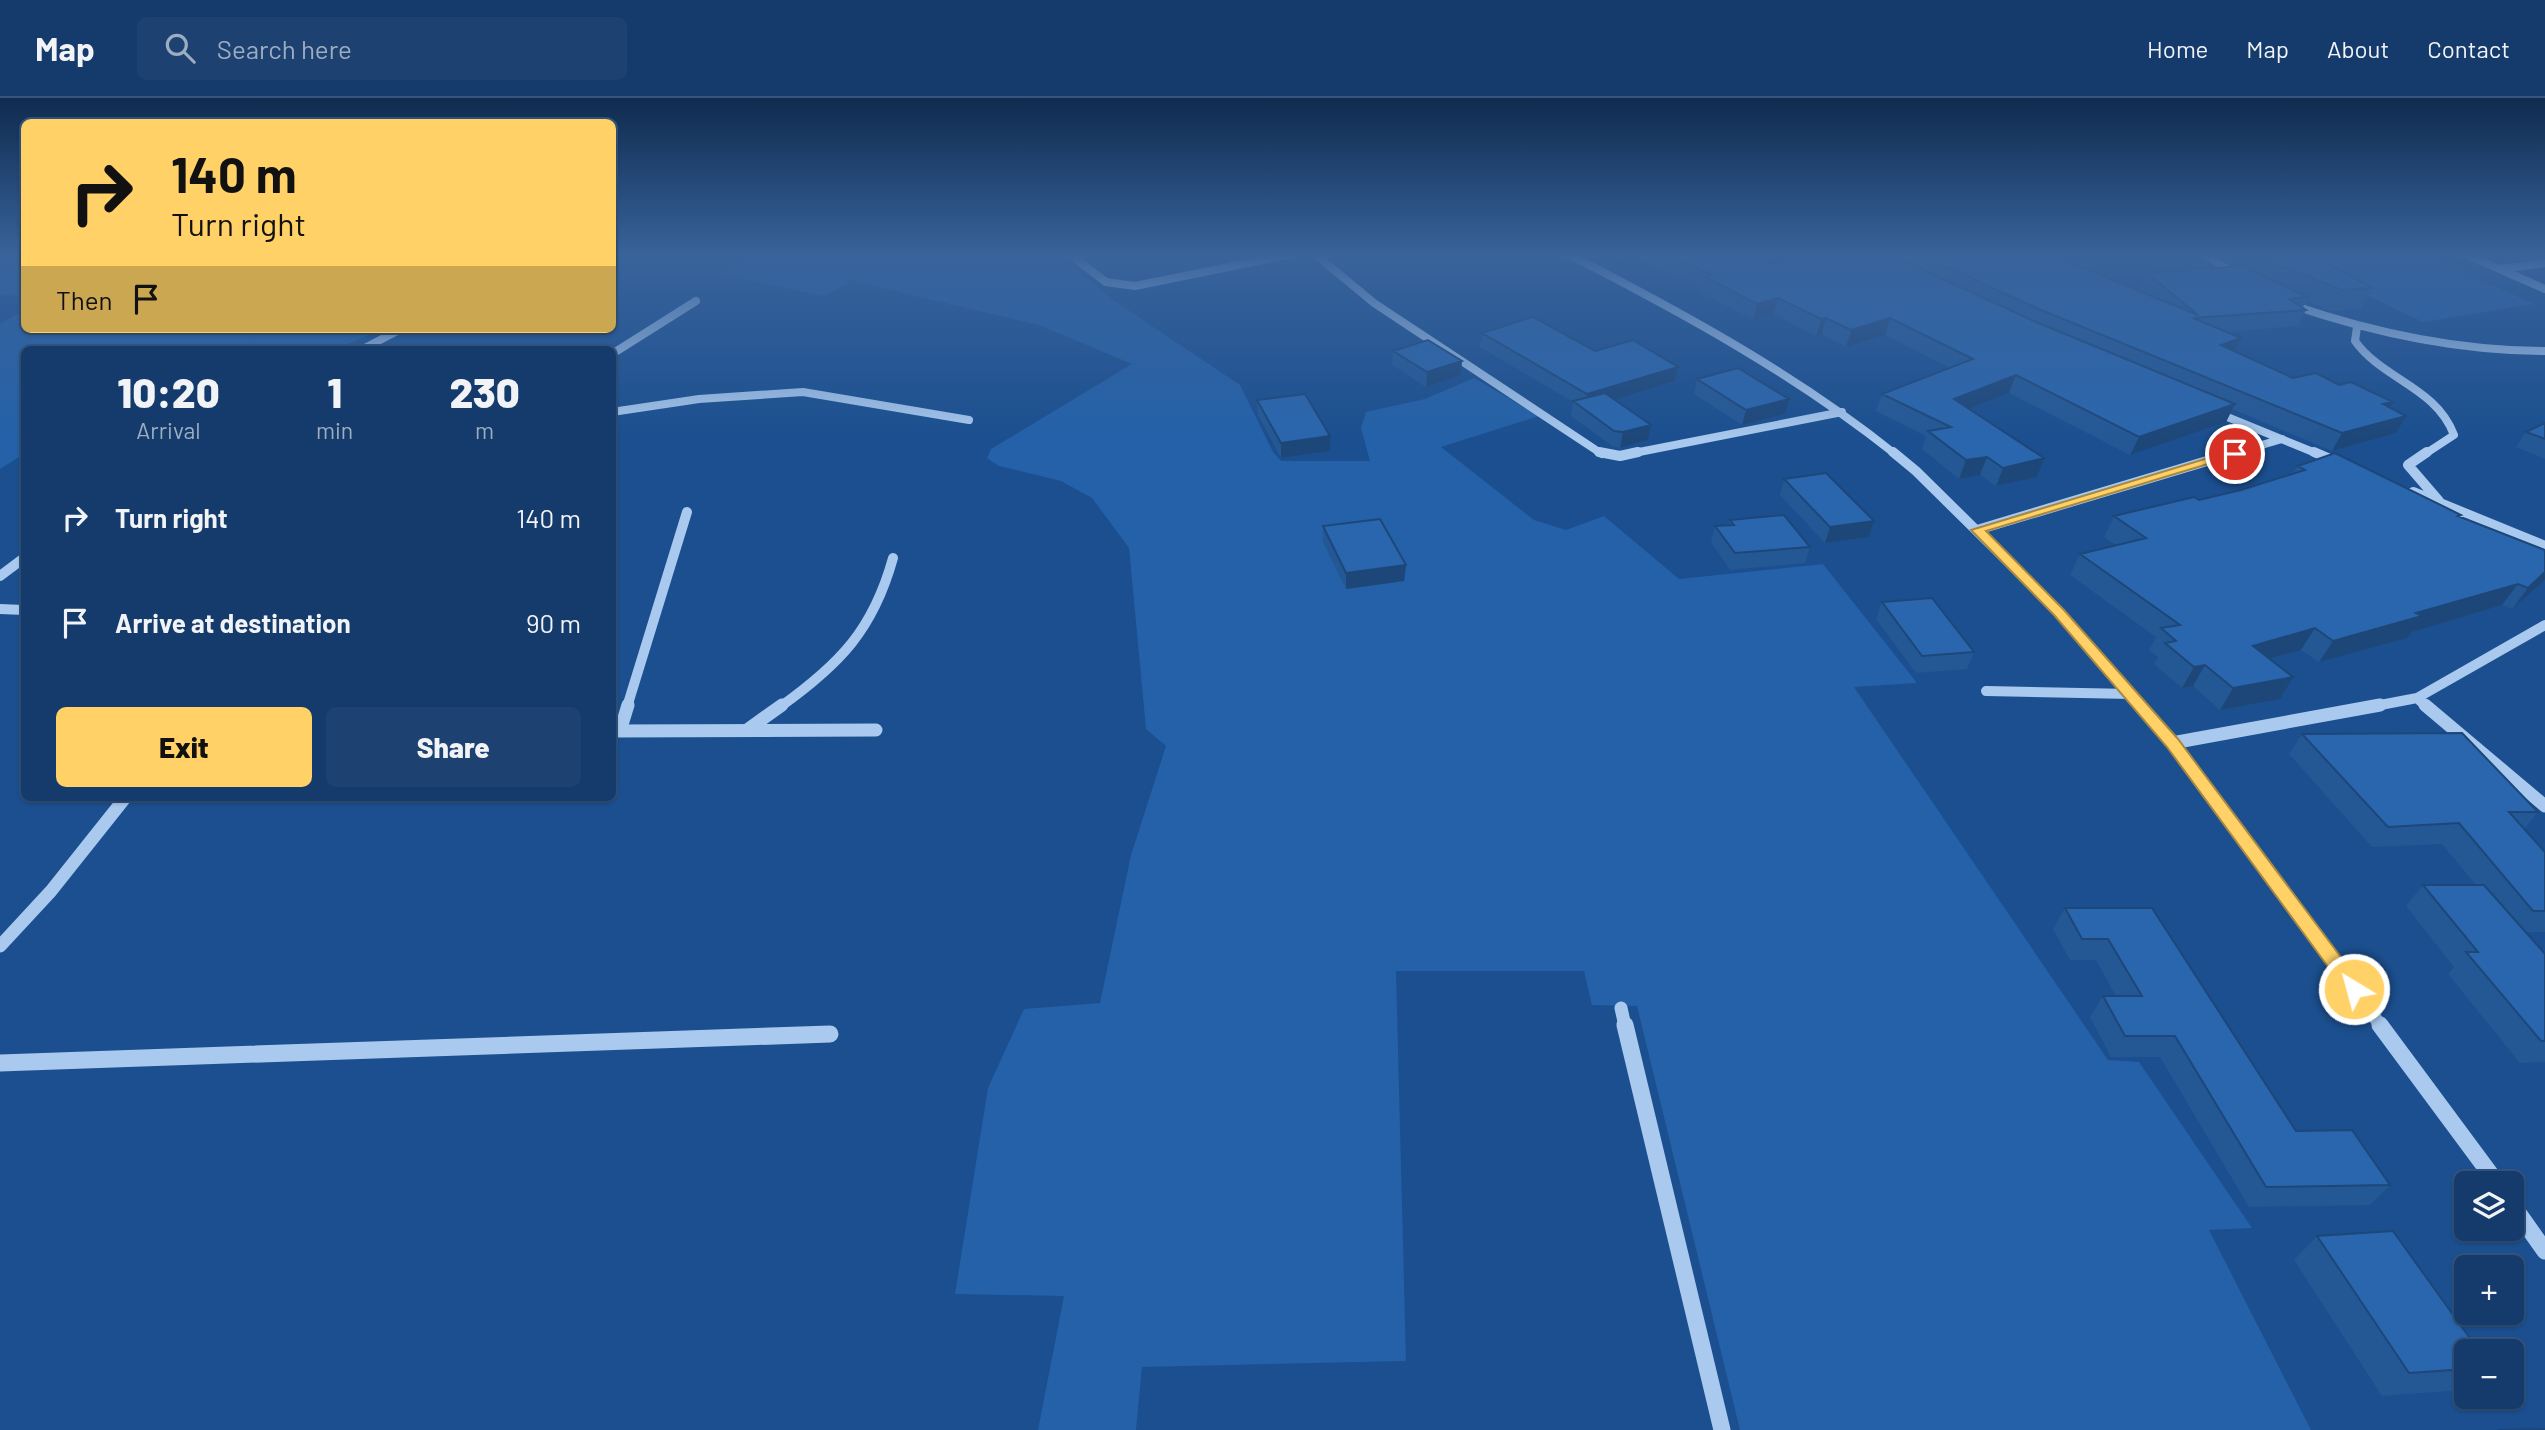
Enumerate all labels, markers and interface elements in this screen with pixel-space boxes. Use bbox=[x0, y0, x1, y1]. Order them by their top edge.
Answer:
search box bbox=[137, 17, 627, 80]
text: Map bbox=[35, 28, 95, 68]
icon: search bbox=[161, 29, 199, 67]
text: Search here bbox=[217, 33, 352, 64]
text: Home bbox=[2147, 34, 2208, 63]
text: Map bbox=[2246, 34, 2289, 63]
text: About bbox=[2327, 34, 2389, 63]
text: Contact bbox=[2427, 34, 2510, 63]
text: 140 m bbox=[171, 144, 297, 203]
icon: right bbox=[56, 147, 147, 238]
text: Turn right bbox=[171, 204, 306, 242]
icon: arrive bbox=[127, 280, 165, 318]
text: Then bbox=[56, 284, 113, 315]
text: 10:20 bbox=[117, 366, 220, 416]
text: 1 bbox=[327, 366, 342, 416]
text: 230 bbox=[450, 366, 520, 416]
text: Arrival bbox=[136, 416, 201, 444]
text: min bbox=[316, 416, 353, 444]
text: m bbox=[475, 416, 494, 444]
pin bbox=[2205, 424, 2265, 484]
icon: arrive bbox=[2216, 435, 2254, 473]
icon: right bbox=[56, 499, 94, 537]
text: Turn right bbox=[115, 502, 228, 533]
text: 140 m bbox=[516, 502, 581, 533]
icon: arrive bbox=[56, 604, 94, 642]
text: Arrive at destination bbox=[115, 607, 351, 638]
text: 90 m bbox=[526, 607, 581, 638]
button: Exit bbox=[56, 707, 312, 787]
button: Share bbox=[326, 707, 581, 787]
position arrow bbox=[2317, 952, 2391, 1026]
map controls bbox=[2454, 1171, 2524, 1409]
button: layers bbox=[2454, 1171, 2524, 1241]
button: + bbox=[2454, 1255, 2524, 1325]
button: − bbox=[2454, 1339, 2524, 1409]

